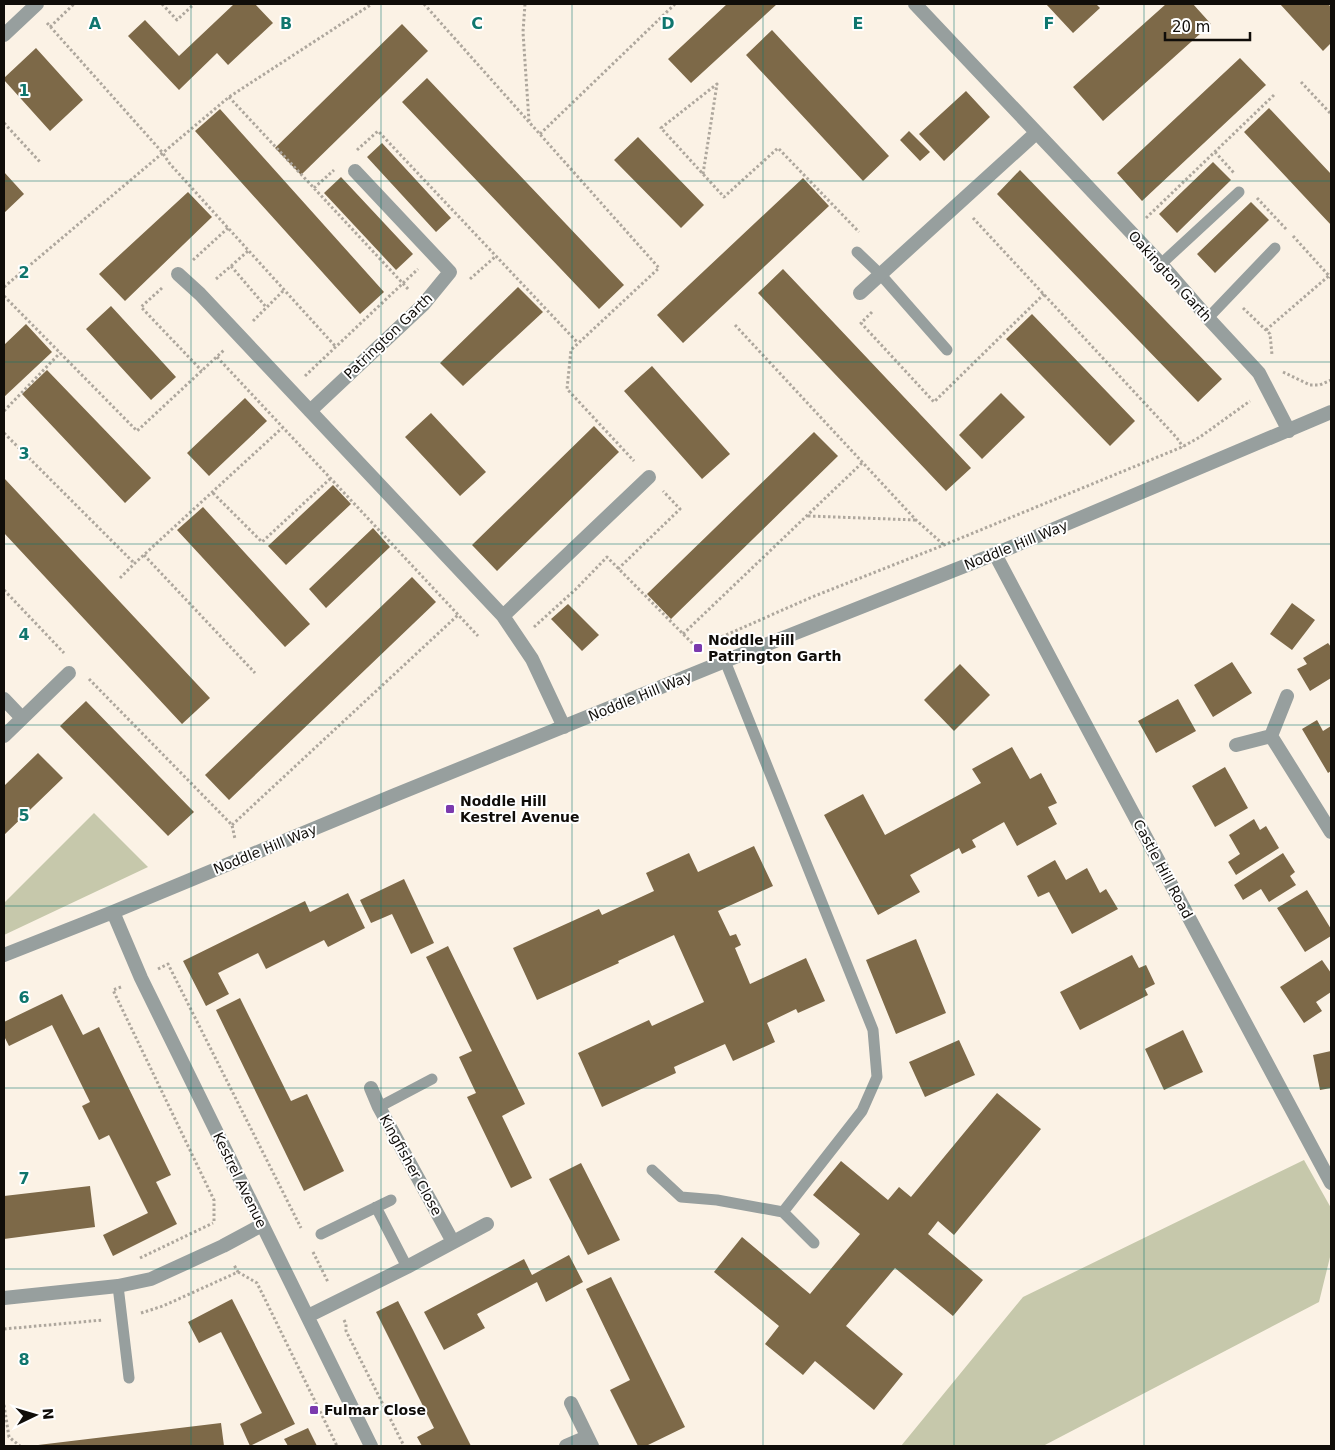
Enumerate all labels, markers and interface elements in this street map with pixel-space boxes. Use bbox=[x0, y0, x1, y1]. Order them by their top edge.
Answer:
scale bar bbox=[1165, 10, 1250, 42]
text: A bbox=[89, 14, 102, 33]
text: B bbox=[280, 14, 292, 33]
text: C bbox=[471, 14, 483, 33]
text: D bbox=[661, 14, 675, 33]
text: E bbox=[853, 14, 863, 33]
text: F bbox=[1044, 14, 1054, 33]
text: 20 m bbox=[1172, 18, 1210, 36]
text: 1 bbox=[18, 81, 30, 100]
street label: Oakington Garth bbox=[1125, 227, 1215, 325]
text: 2 bbox=[18, 263, 30, 282]
street label: Patrington Garth bbox=[341, 290, 435, 382]
text: 3 bbox=[18, 444, 30, 463]
street label: Noddle Hill Way bbox=[962, 517, 1070, 573]
text: 4 bbox=[18, 625, 30, 644]
place label: Noddle Hill Patrington Garth bbox=[708, 632, 841, 664]
marker: Noddle Hill Patrington Garth bbox=[692, 642, 704, 654]
street label: Noddle Hill Way bbox=[586, 668, 694, 724]
place label: Noddle Hill Kestrel Avenue bbox=[460, 793, 580, 825]
marker: Noddle Hill Kestrel Avenue bbox=[444, 803, 456, 815]
text: 5 bbox=[18, 806, 30, 825]
street label: Castle Hill Road bbox=[1130, 817, 1196, 921]
street label: Noddle Hill Way bbox=[211, 821, 319, 877]
text: 6 bbox=[18, 988, 30, 1007]
street label: Kingfisher Close bbox=[377, 1112, 445, 1218]
street label: Kestrel Avenue bbox=[210, 1130, 270, 1230]
text: 7 bbox=[18, 1169, 30, 1188]
text: 8 bbox=[18, 1350, 30, 1369]
north arrow bbox=[10, 1390, 60, 1440]
place label: Fulmar Close bbox=[324, 1402, 426, 1418]
marker: Fulmar Close bbox=[308, 1404, 320, 1416]
text: N bbox=[39, 1407, 56, 1420]

